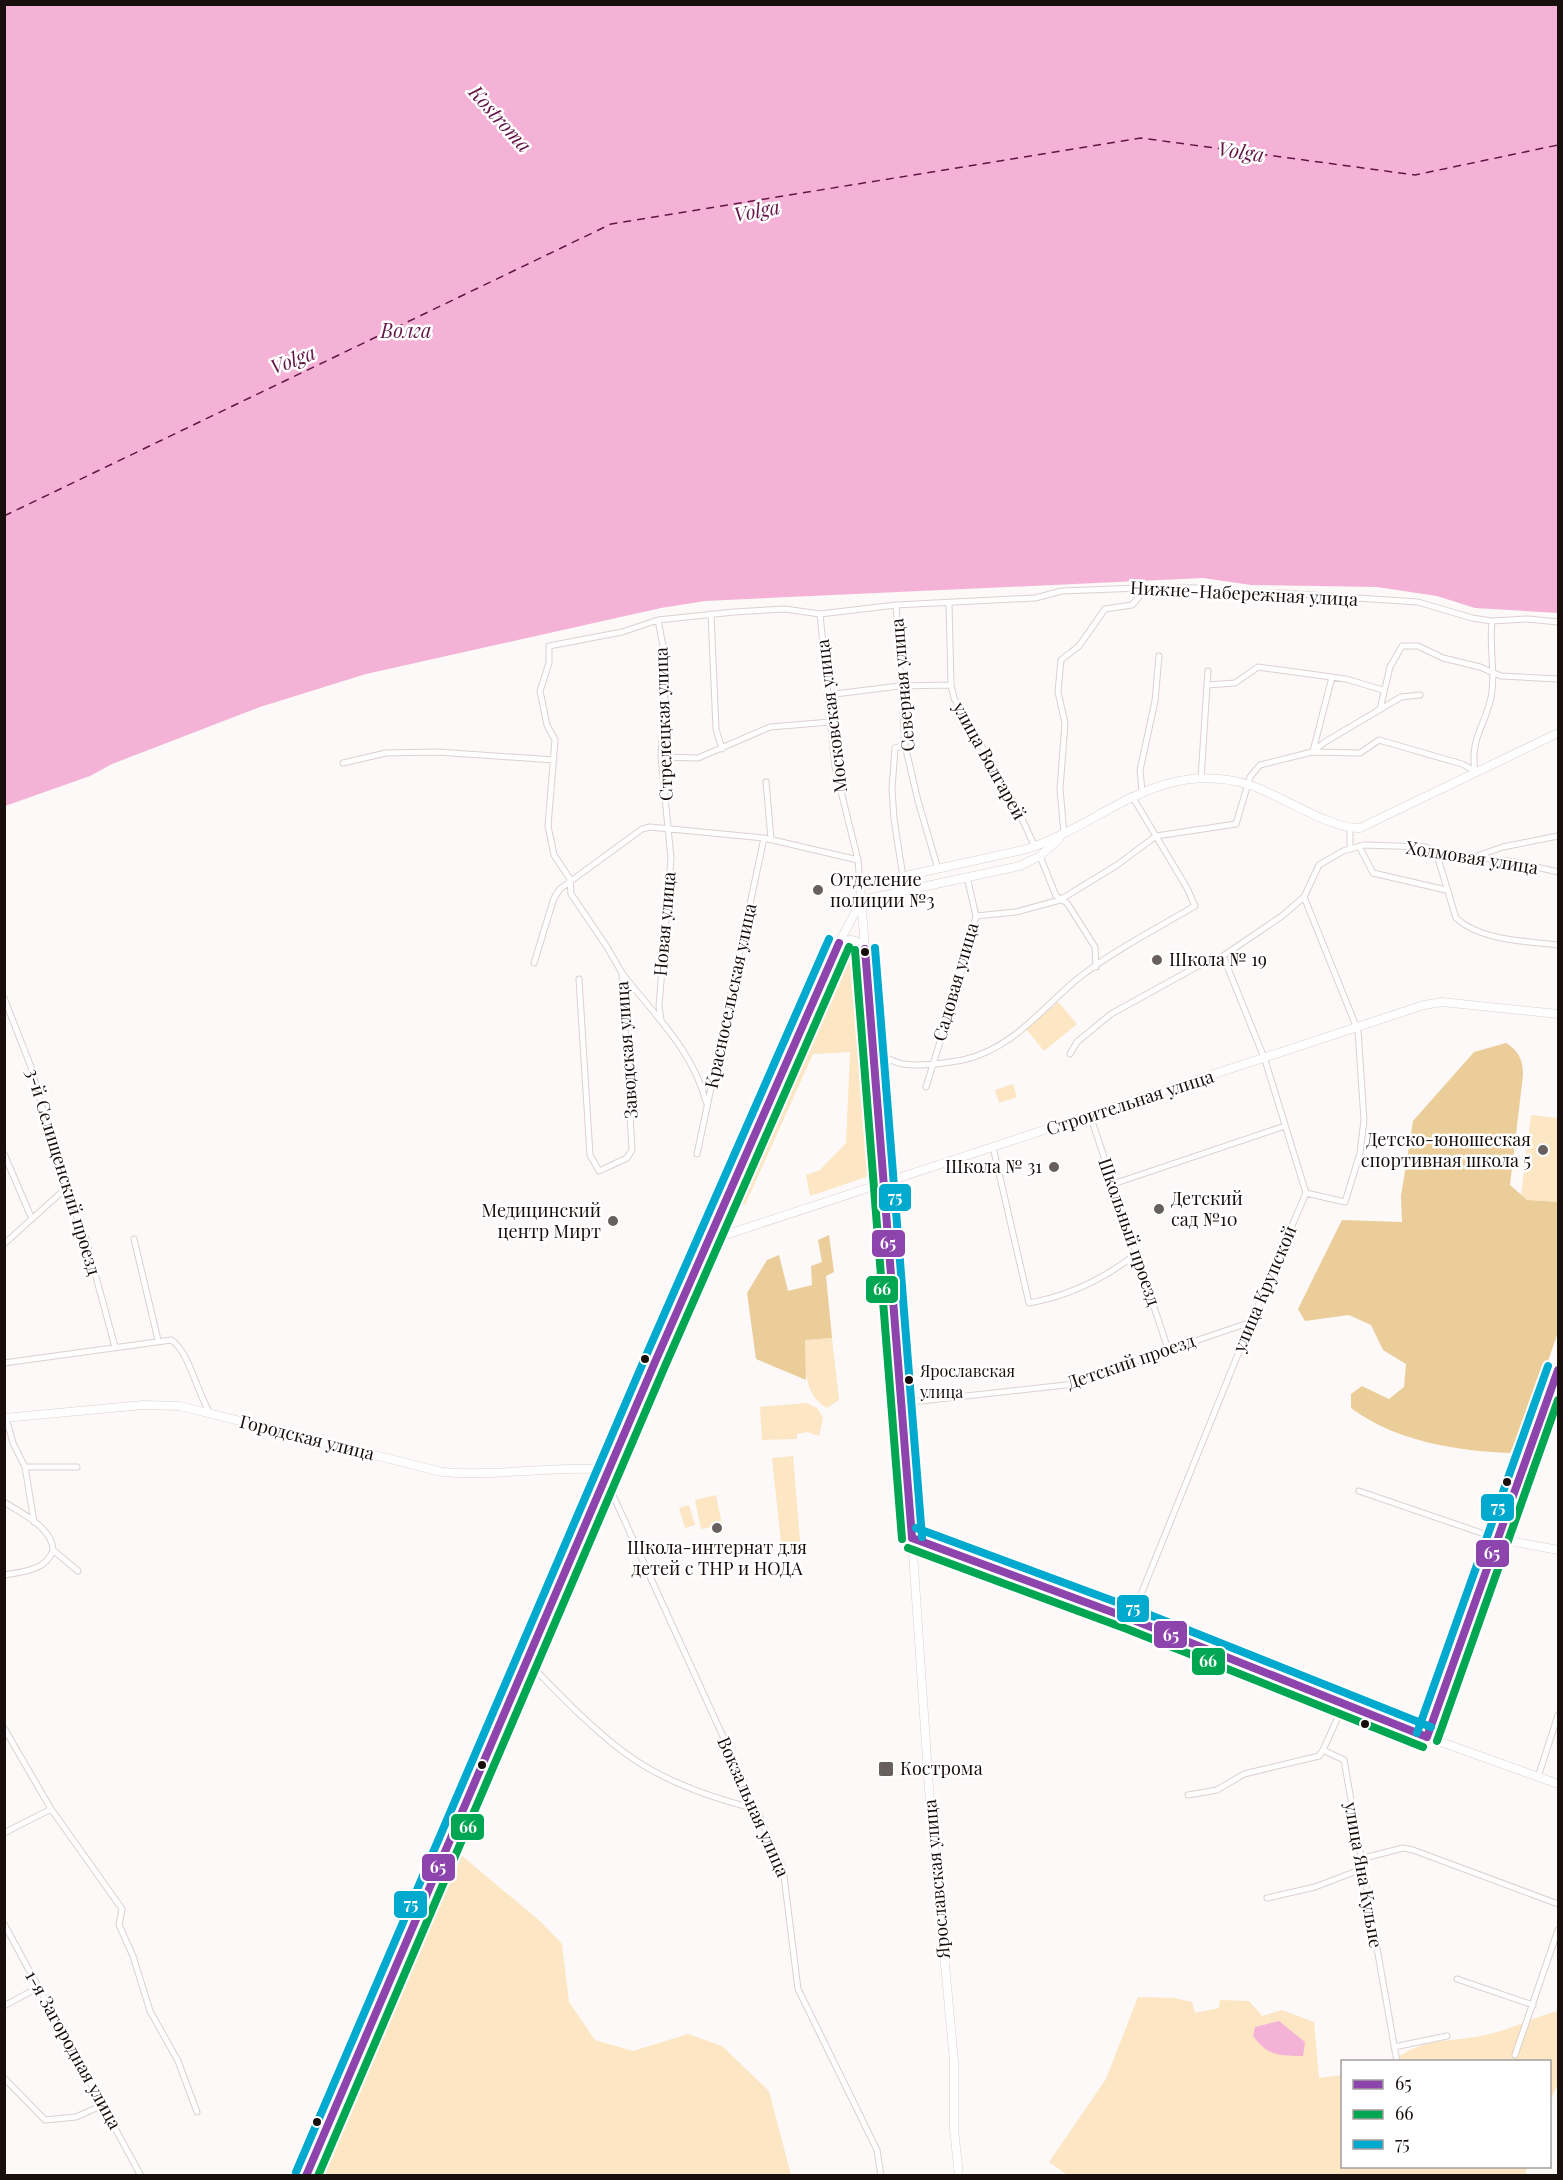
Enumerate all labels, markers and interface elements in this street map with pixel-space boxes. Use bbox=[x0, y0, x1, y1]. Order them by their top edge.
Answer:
water label: Kostroma bbox=[463, 78, 538, 157]
water label: Volga bbox=[1216, 134, 1266, 167]
water label: Volga bbox=[731, 192, 782, 227]
water label: Волга bbox=[380, 316, 431, 343]
water label: Volga bbox=[266, 338, 319, 380]
street label: Нижне-Набережная улица bbox=[1130, 575, 1359, 611]
street label: Северная улица bbox=[884, 617, 920, 753]
street label: Московская улица bbox=[810, 638, 852, 794]
street label: Стрелецкая улица bbox=[648, 647, 678, 801]
street label: улица Волгарей bbox=[947, 696, 1032, 824]
street label: Холмовая улица bbox=[1404, 835, 1540, 879]
place label: Отделение полиции №3 bbox=[830, 867, 935, 912]
street label: Новая улица bbox=[647, 871, 681, 977]
marker: Отделение полиции №3 bbox=[811, 883, 825, 897]
street label: Красносельская улица bbox=[699, 901, 761, 1091]
street label: Садовая улица bbox=[927, 920, 983, 1044]
unlabelled marker bbox=[859, 946, 871, 958]
place label: Школа № 19 bbox=[1169, 947, 1267, 971]
marker: Школа № 19 bbox=[1150, 953, 1164, 967]
street label: Заводская улица bbox=[609, 981, 643, 1120]
street label: Строительная улица bbox=[1043, 1064, 1217, 1140]
street label: 3-й Селищенский проезд bbox=[21, 1065, 107, 1279]
place label: Детско-юношеская спортивная школа 5 bbox=[1361, 1127, 1531, 1172]
marker: Детско-юношеская спортивная школа 5 bbox=[1536, 1143, 1550, 1157]
place label: Школа № 31 bbox=[945, 1154, 1042, 1178]
street label: Школьный проезд bbox=[1093, 1155, 1167, 1309]
marker: Школа № 31 bbox=[1047, 1160, 1061, 1174]
line badge: 75 bbox=[878, 1183, 912, 1212]
text: 75 bbox=[888, 1186, 902, 1207]
place label: Детский сад №10 bbox=[1171, 1186, 1243, 1231]
place label: Медицинский центр Мирт bbox=[482, 1198, 601, 1243]
marker: Детский сад №10 bbox=[1152, 1202, 1166, 1216]
marker: Медицинский центр Мирт bbox=[606, 1214, 620, 1228]
street label: улица Крупской bbox=[1226, 1222, 1302, 1357]
line badge: 65 bbox=[871, 1229, 906, 1258]
text: 65 bbox=[880, 1232, 896, 1253]
line badge: 66 bbox=[865, 1275, 899, 1304]
text: 66 bbox=[873, 1278, 891, 1299]
street label: Детский проезд bbox=[1063, 1328, 1199, 1394]
unlabelled marker bbox=[639, 1353, 651, 1365]
place label: Ярославская улица bbox=[919, 1360, 1015, 1402]
marker: Ярославская улица bbox=[903, 1374, 915, 1386]
street label: Городская улица bbox=[237, 1409, 377, 1465]
unlabelled marker bbox=[1501, 1476, 1513, 1488]
line badge: 75 bbox=[1480, 1493, 1515, 1522]
text: 75 bbox=[1491, 1496, 1505, 1517]
marker: Школа-интернат для детей с ТНР и НОДА bbox=[710, 1521, 724, 1535]
place label: Школа-интернат для детей с ТНР и НОДА bbox=[627, 1535, 807, 1580]
line badge: 65 bbox=[1475, 1539, 1510, 1568]
text: 65 bbox=[1484, 1542, 1500, 1563]
line badge: 75 bbox=[1116, 1594, 1150, 1623]
text: 75 bbox=[1126, 1597, 1140, 1618]
line badge: 65 bbox=[1153, 1620, 1188, 1649]
text: 65 bbox=[1163, 1624, 1179, 1645]
line badge: 66 bbox=[1191, 1647, 1226, 1676]
text: 66 bbox=[1199, 1650, 1217, 1671]
unlabelled marker bbox=[1359, 1718, 1371, 1730]
street label: Вокзальная улица bbox=[712, 1733, 796, 1880]
place label: Кострома bbox=[900, 1756, 983, 1780]
unlabelled marker bbox=[476, 1759, 488, 1771]
marker: Кострома bbox=[877, 1760, 895, 1778]
street label: Ярославская улица bbox=[917, 1798, 955, 1961]
street label: улица Яна Кульпе bbox=[1339, 1799, 1389, 1950]
line badge: 66 bbox=[450, 1813, 485, 1841]
text: 66 bbox=[459, 1816, 477, 1837]
line badge: 65 bbox=[421, 1853, 456, 1882]
text: 65 bbox=[430, 1856, 446, 1877]
line badge: 75 bbox=[393, 1890, 428, 1919]
text: 75 bbox=[404, 1893, 418, 1914]
street label: 1-я Загородная улица bbox=[20, 1966, 128, 2133]
legend bbox=[1341, 2060, 1551, 2168]
text: 65 bbox=[1395, 2071, 1412, 2095]
text: 66 bbox=[1395, 2101, 1414, 2125]
unlabelled marker bbox=[311, 2116, 323, 2128]
text: 75 bbox=[1395, 2131, 1410, 2155]

